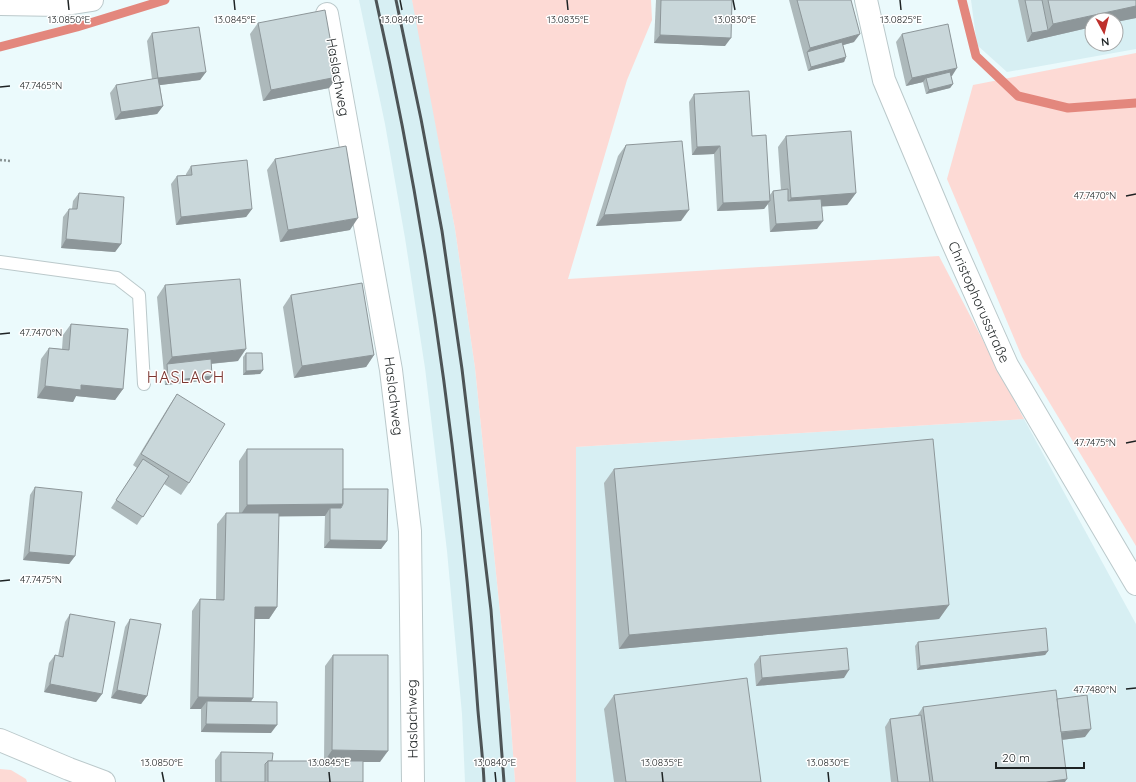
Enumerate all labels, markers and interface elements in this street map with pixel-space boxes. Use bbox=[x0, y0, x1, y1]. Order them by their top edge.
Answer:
north arrow bbox=[1084, 12, 1124, 52]
text: 13.0850°E bbox=[48, 13, 91, 26]
text: 13.0845°E bbox=[214, 13, 256, 26]
text: 13.0840°E bbox=[381, 13, 423, 26]
text: 13.0835°E bbox=[547, 13, 589, 26]
text: 13.0830°E bbox=[714, 13, 756, 26]
text: 13.0825°E bbox=[880, 13, 922, 26]
text: N bbox=[1100, 34, 1110, 49]
street label: Haslachweg bbox=[322, 36, 354, 118]
text: 47.7465°N bbox=[20, 79, 62, 92]
text: 47.7470°N bbox=[1074, 189, 1116, 202]
street label: Christophorusstraße bbox=[944, 238, 1014, 366]
text: 47.7470°N bbox=[20, 326, 62, 339]
street label: Haslachweg bbox=[380, 356, 408, 436]
district label: HASLACH bbox=[147, 367, 225, 387]
text: 47.7475°N bbox=[1074, 436, 1116, 449]
text: 47.7475°N bbox=[20, 573, 62, 586]
street label: Haslachweg bbox=[402, 679, 422, 759]
text: 47.7480°N bbox=[1073, 683, 1117, 696]
scale bar bbox=[996, 744, 1084, 770]
text: 20 m bbox=[1002, 750, 1030, 765]
text: 13.0850°E bbox=[141, 756, 184, 769]
text: 13.0845°E bbox=[308, 756, 350, 769]
text: 13.0840°E bbox=[474, 756, 516, 769]
text: 13.0835°E bbox=[641, 756, 683, 769]
text: 13.0830°E bbox=[807, 756, 849, 769]

